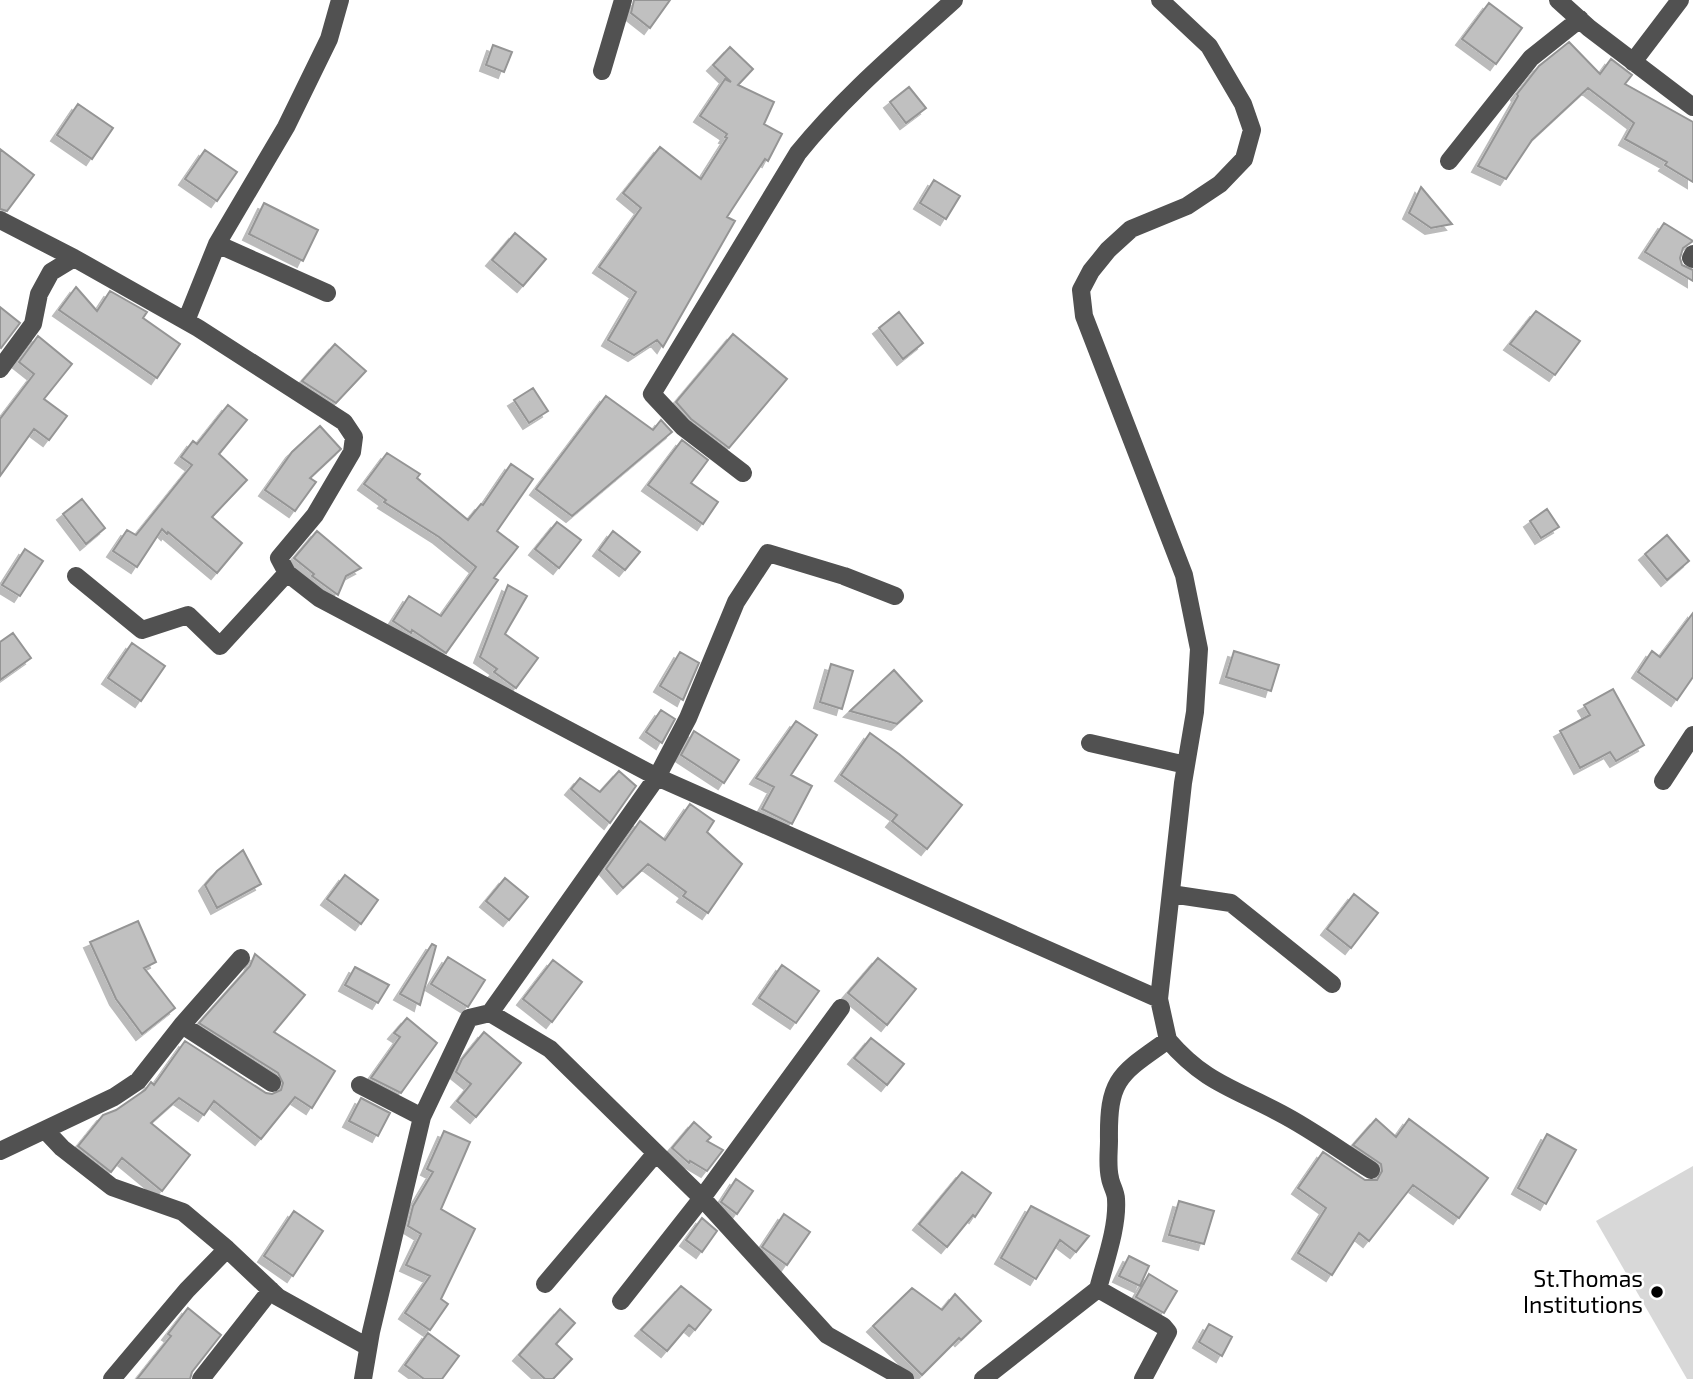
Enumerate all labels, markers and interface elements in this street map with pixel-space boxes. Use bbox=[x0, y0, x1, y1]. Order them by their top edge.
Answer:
place label: St.Thomas Institutions bbox=[1523, 1264, 1643, 1318]
marker: St.Thomas Institutions bbox=[1649, 1284, 1665, 1300]

